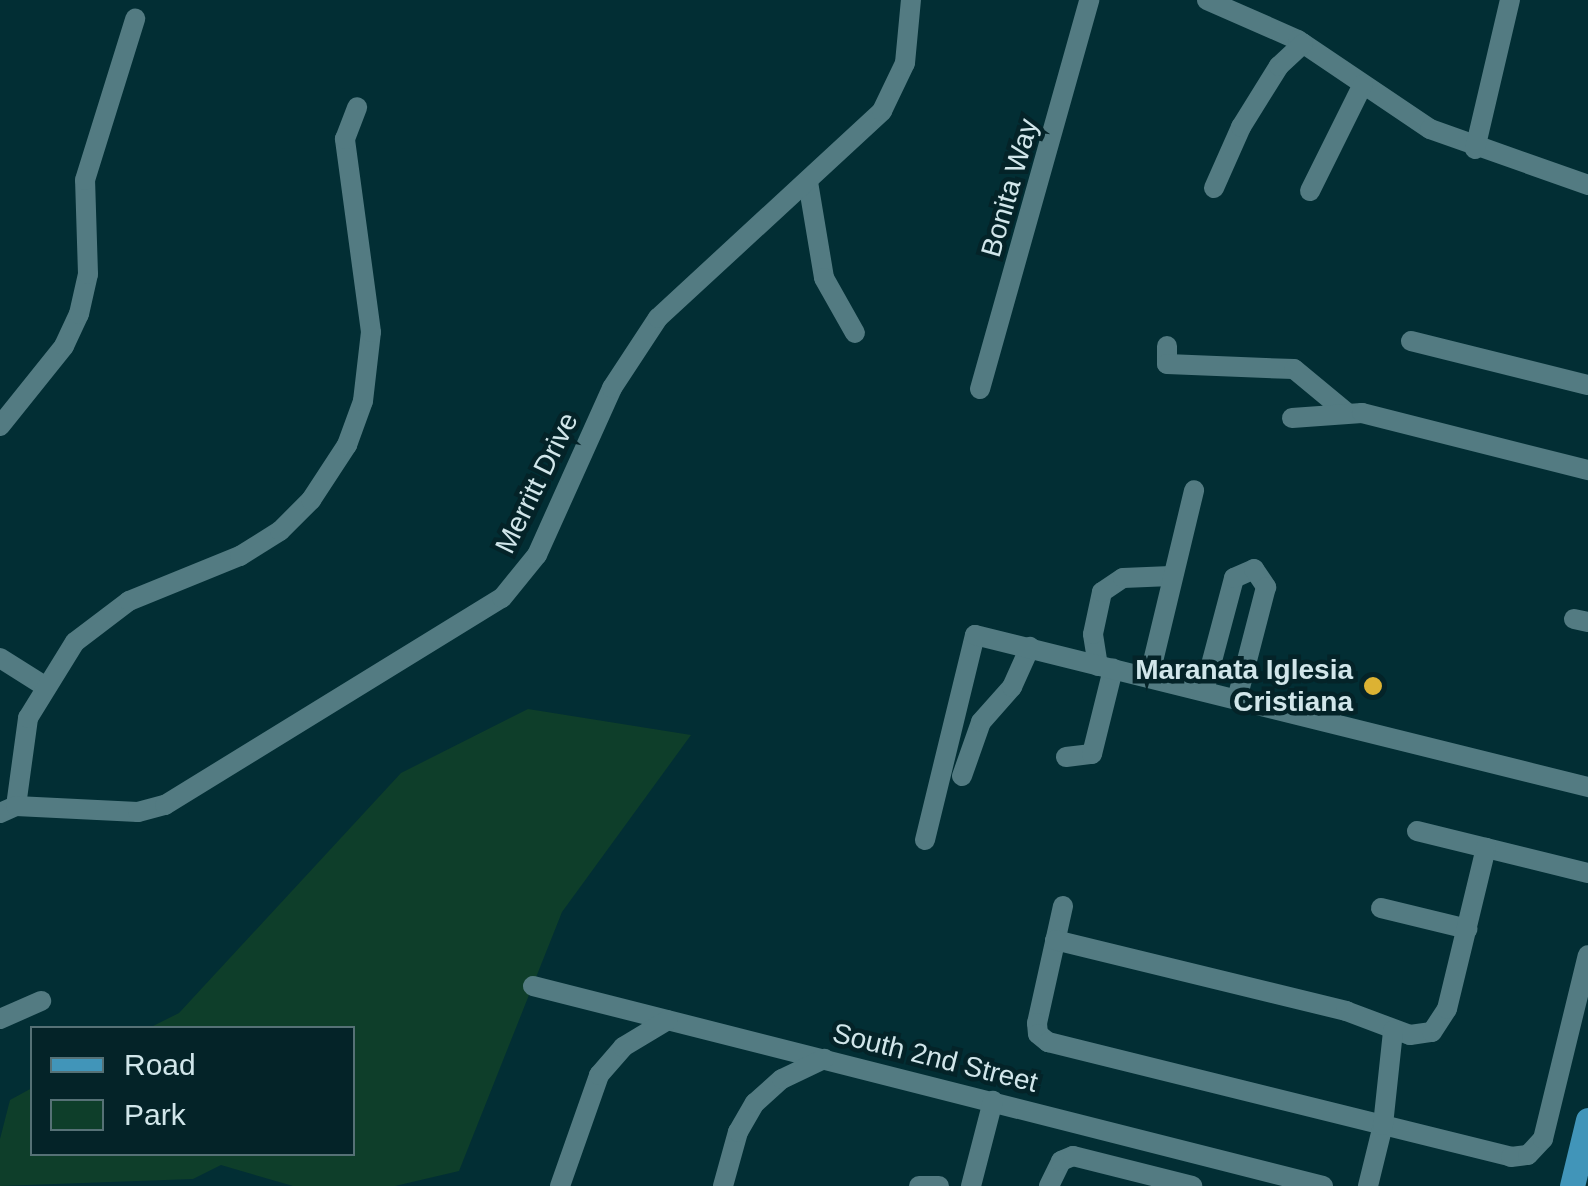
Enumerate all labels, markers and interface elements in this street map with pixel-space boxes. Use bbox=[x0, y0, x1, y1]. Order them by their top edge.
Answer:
street label: Bonita Way bbox=[974, 115, 1046, 261]
street label: Merritt Drive bbox=[488, 407, 586, 559]
place label: Maranata Iglesia Cristiana bbox=[1135, 653, 1353, 719]
marker: Maranata Iglesia Cristiana bbox=[1362, 675, 1384, 697]
street label: South 2nd Street bbox=[829, 1016, 1041, 1100]
legend bbox=[30, 1026, 355, 1156]
text: Road bbox=[124, 1048, 196, 1081]
text: Park bbox=[124, 1098, 186, 1131]

